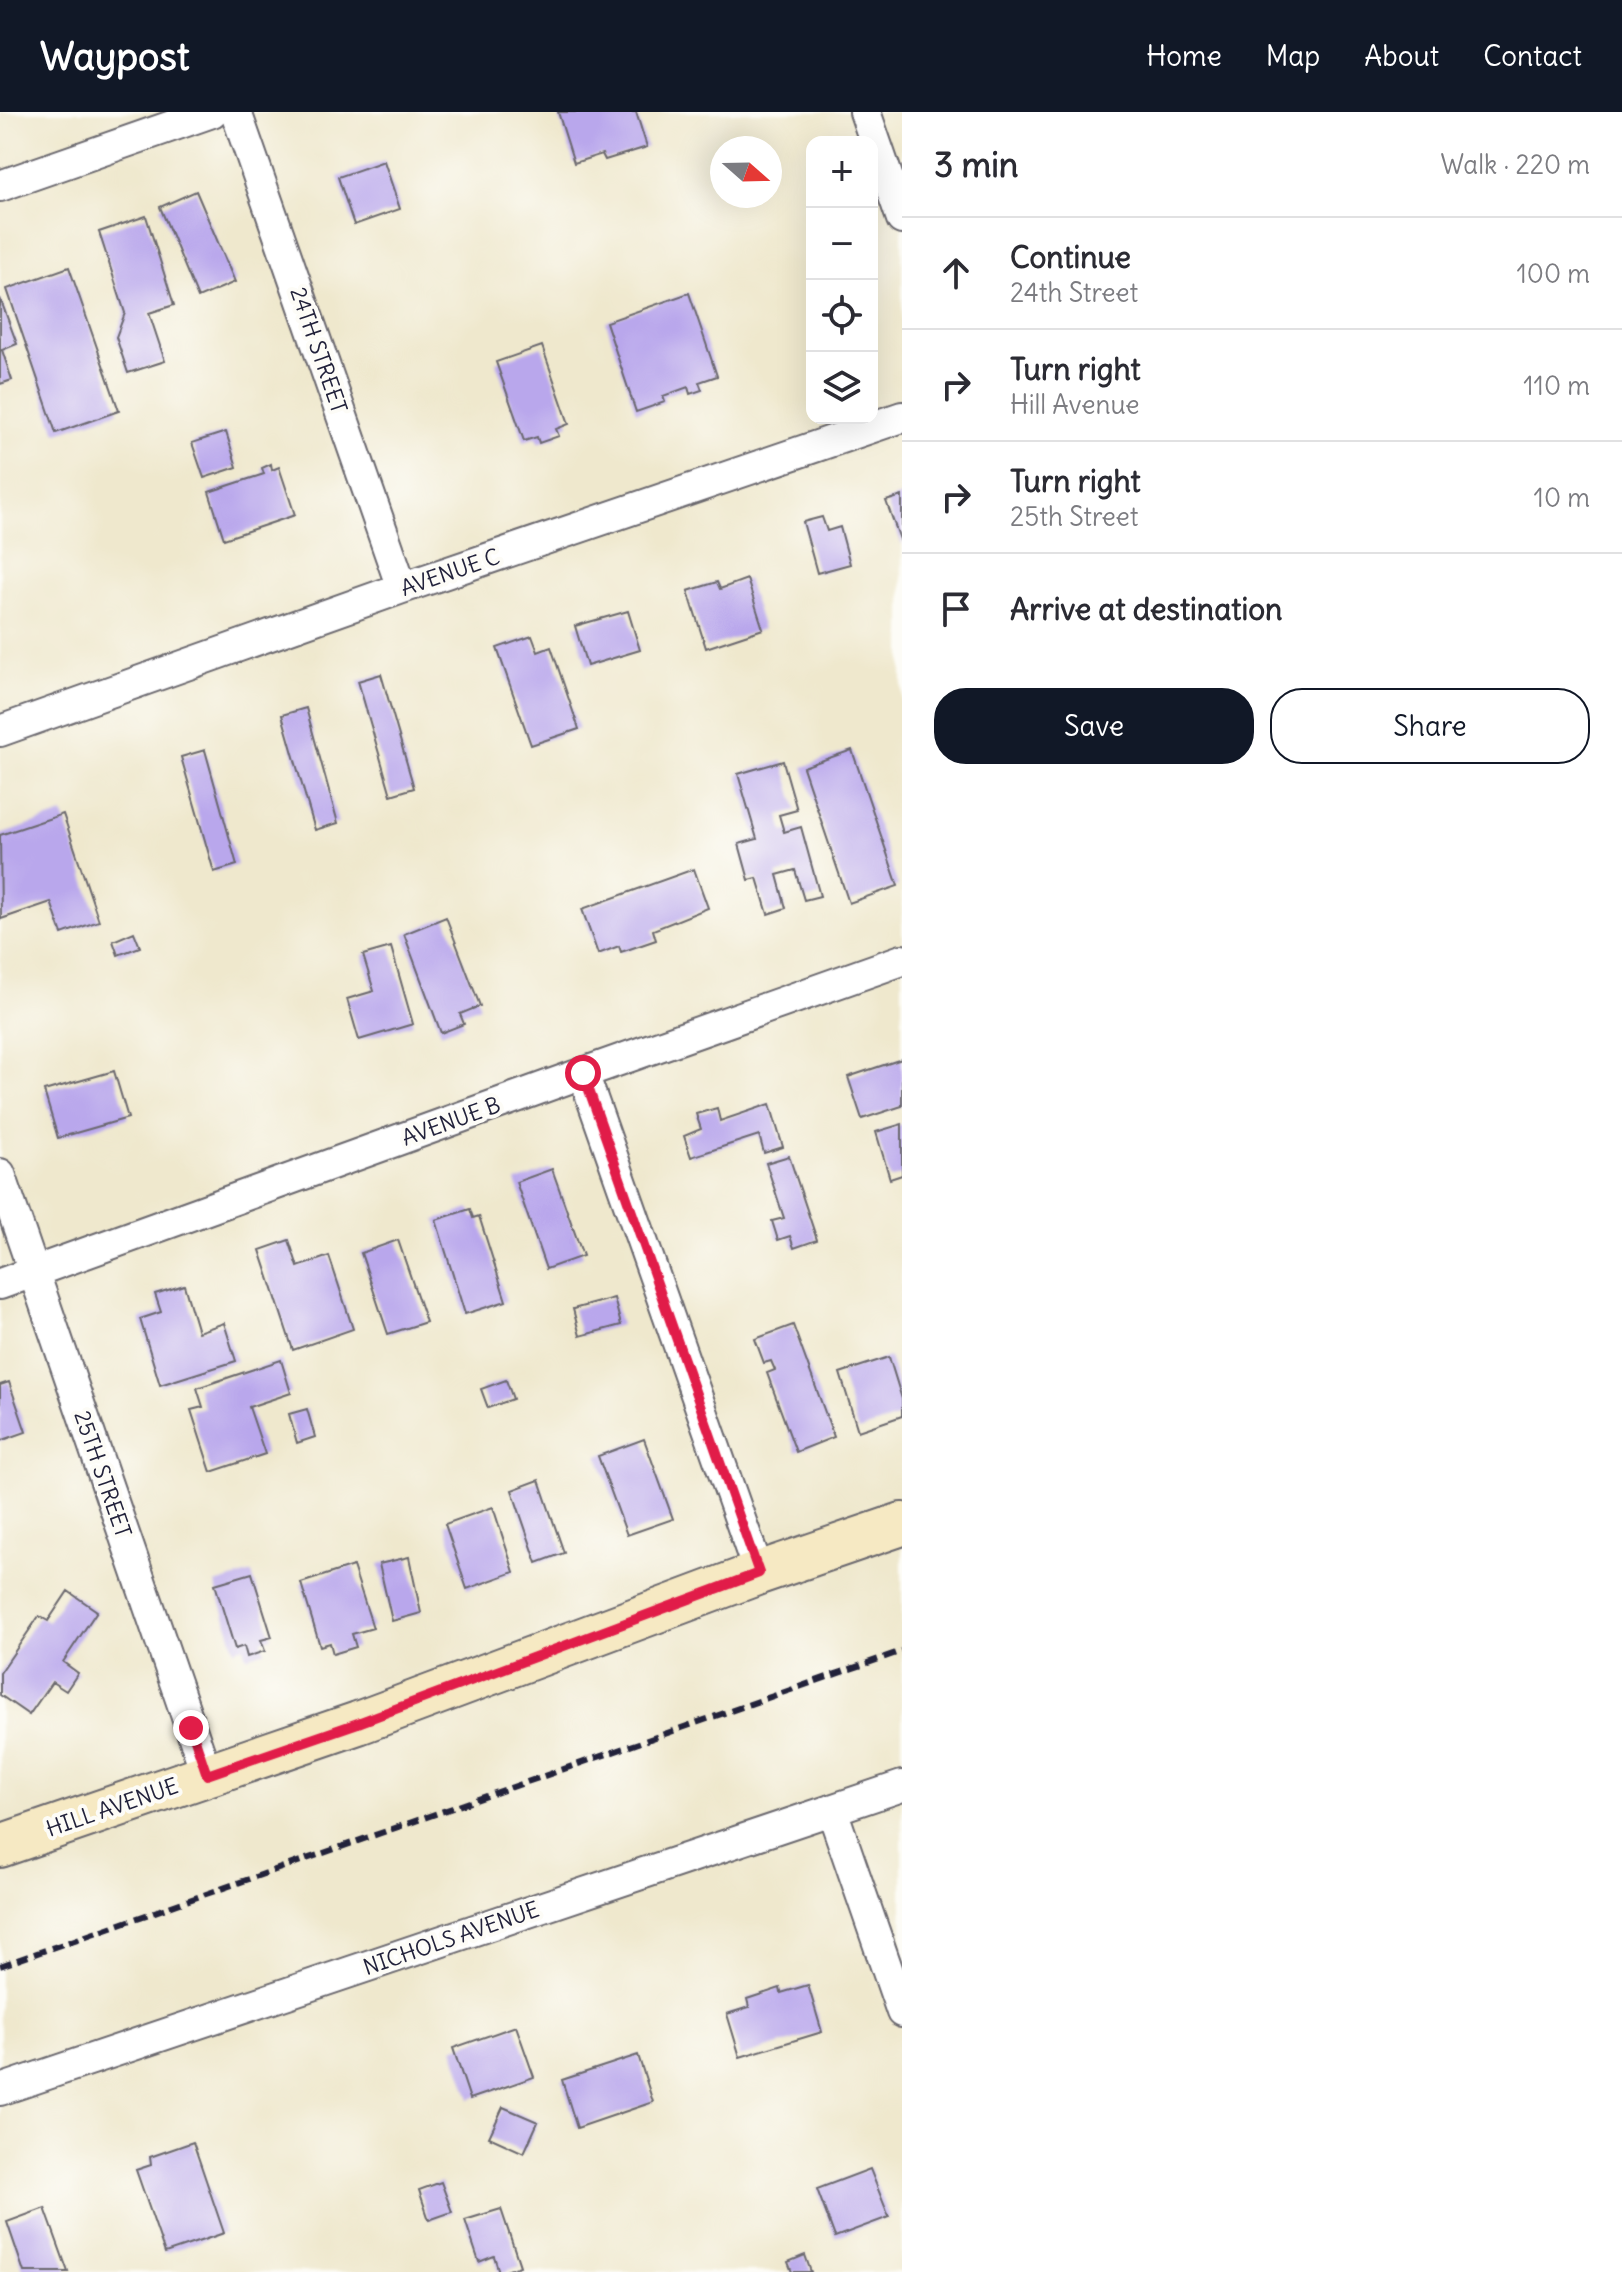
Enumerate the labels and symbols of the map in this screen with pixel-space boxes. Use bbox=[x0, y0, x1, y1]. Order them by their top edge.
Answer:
north arrow bbox=[710, 136, 782, 208]
street label: 24TH STREET bbox=[284, 283, 354, 417]
street label: AVENUE C bbox=[397, 542, 503, 602]
route start bbox=[565, 1055, 601, 1091]
street label: AVENUE B bbox=[398, 1090, 504, 1152]
street label: 25TH STREET bbox=[68, 1407, 138, 1541]
route end bbox=[173, 1710, 209, 1746]
street label: HILL AVENUE bbox=[42, 1771, 182, 1843]
street label: NICHOLS AVENUE bbox=[359, 1895, 543, 1981]

